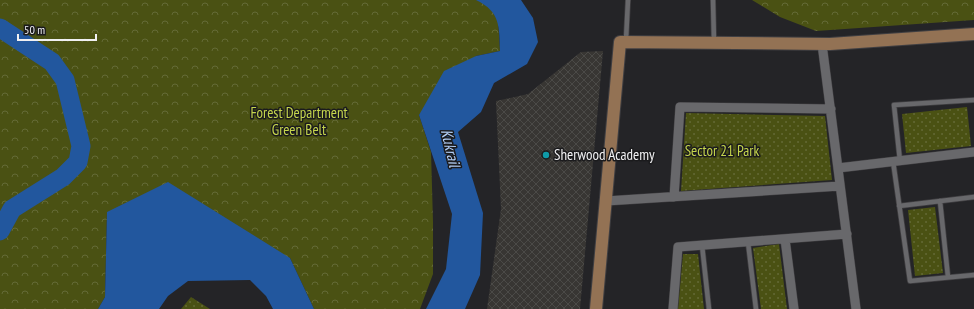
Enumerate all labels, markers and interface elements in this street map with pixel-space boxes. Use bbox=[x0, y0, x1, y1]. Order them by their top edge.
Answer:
scale bar bbox=[18, 16, 96, 42]
text: 50 m bbox=[24, 22, 45, 37]
park label: Forest Department Green Belt bbox=[250, 103, 348, 139]
water label: Kukrail bbox=[437, 127, 465, 170]
park label: Sector 21 Park bbox=[685, 141, 759, 160]
place label: Sherwood Academy bbox=[554, 145, 655, 164]
marker: Sherwood Academy bbox=[541, 150, 551, 160]

